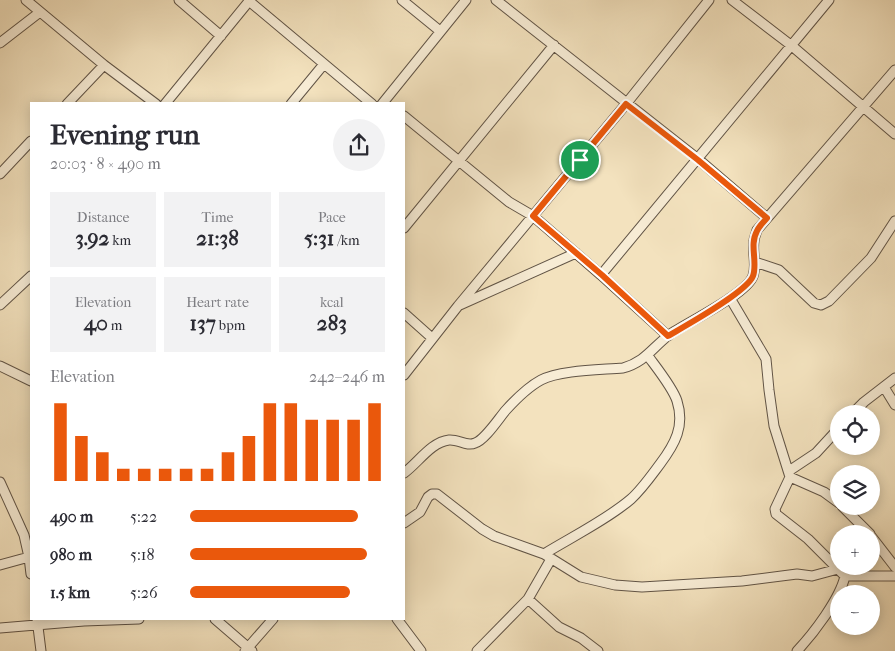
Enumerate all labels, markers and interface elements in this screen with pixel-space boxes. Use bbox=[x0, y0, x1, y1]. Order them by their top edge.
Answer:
text: Evening run bbox=[50, 118, 200, 151]
button: share bbox=[333, 119, 385, 171]
pin bbox=[559, 139, 601, 181]
icon: arrive bbox=[566, 146, 594, 174]
text: 20:03 · 8 × 490 m bbox=[50, 154, 161, 173]
text: Distance bbox=[77, 209, 129, 226]
text: Time bbox=[202, 209, 233, 226]
text: Pace bbox=[318, 209, 346, 226]
text: 3.92 bbox=[75, 226, 109, 250]
text: 21:38 bbox=[196, 226, 239, 250]
text: 5:31 bbox=[304, 226, 334, 250]
text: km bbox=[109, 232, 131, 249]
text: /km bbox=[334, 232, 360, 249]
text: Elevation bbox=[75, 294, 131, 311]
text: Heart rate bbox=[186, 294, 249, 311]
text: kcal bbox=[320, 294, 344, 311]
text: 40 bbox=[84, 311, 108, 335]
text: 137 bbox=[190, 311, 216, 335]
text: 283 bbox=[317, 311, 347, 335]
text: m bbox=[108, 317, 122, 334]
text: bpm bbox=[216, 317, 245, 334]
text: Elevation bbox=[50, 367, 115, 386]
text: 242–246 m bbox=[309, 367, 385, 386]
map controls bbox=[830, 405, 880, 635]
button: locate bbox=[830, 405, 880, 455]
button: layers bbox=[830, 465, 880, 515]
text: 490 m bbox=[50, 507, 93, 526]
text: 5:22 bbox=[130, 507, 157, 526]
button: + bbox=[830, 525, 880, 575]
text: 980 m bbox=[50, 545, 92, 564]
text: 5:18 bbox=[130, 545, 155, 564]
text: 1.5 km bbox=[50, 583, 90, 602]
text: 5:26 bbox=[130, 583, 158, 602]
button: − bbox=[830, 585, 880, 635]

